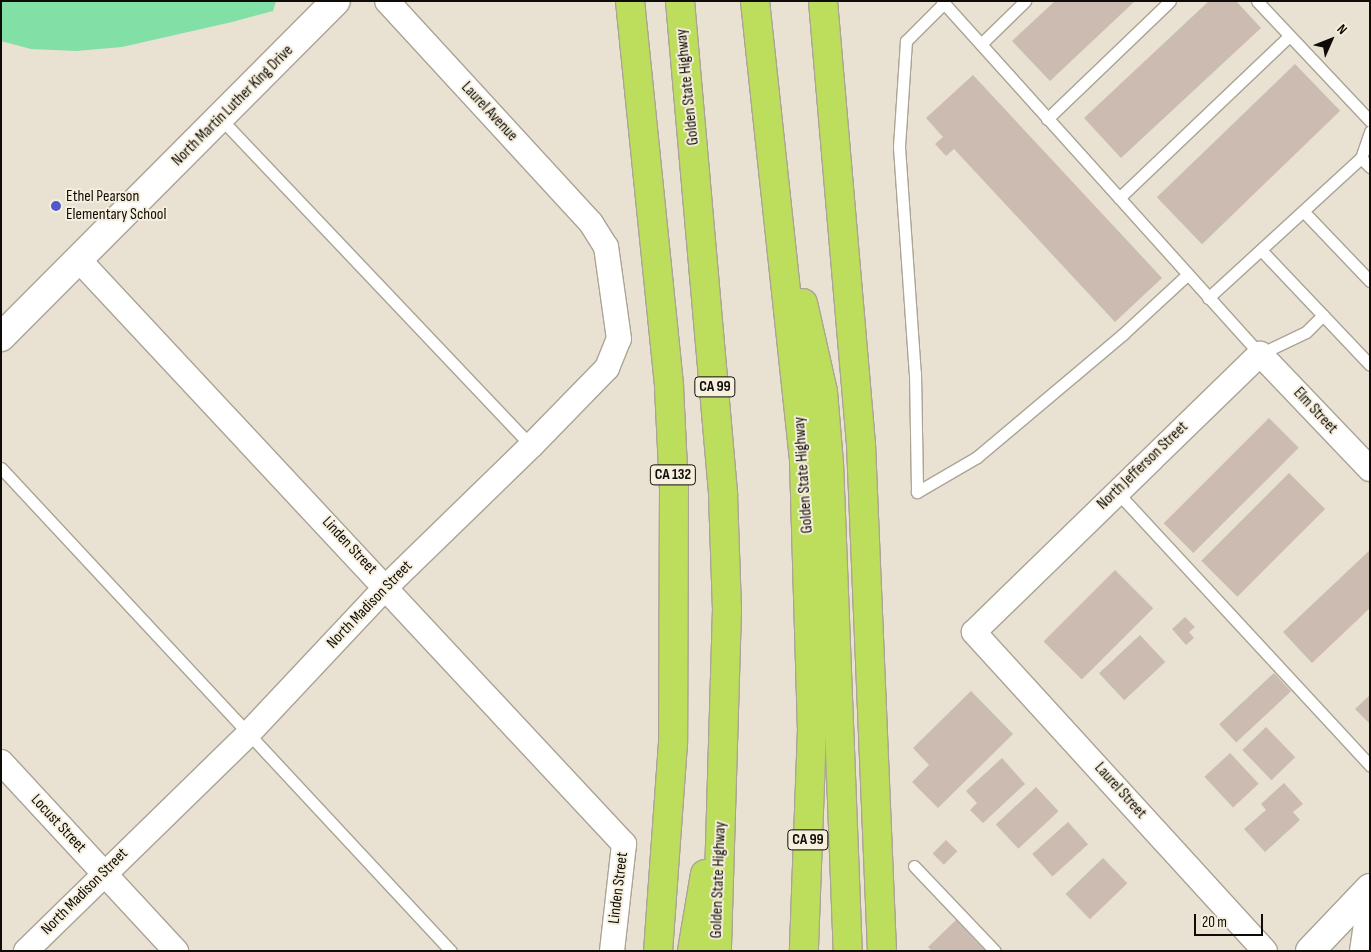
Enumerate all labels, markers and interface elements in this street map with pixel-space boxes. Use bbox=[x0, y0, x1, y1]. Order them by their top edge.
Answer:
north arrow bbox=[1306, 15, 1356, 65]
text: N bbox=[1333, 21, 1351, 38]
street label: Golden State Highway bbox=[672, 28, 704, 146]
street label: North Martin Luther King Drive bbox=[168, 41, 298, 171]
street label: Laurel Avenue bbox=[457, 78, 521, 146]
place label: Ethel Pearson Elementary School bbox=[66, 187, 166, 225]
marker: Ethel Pearson Elementary School bbox=[50, 200, 62, 212]
road number: CA 99 bbox=[694, 374, 736, 400]
street label: Elm Street bbox=[1289, 384, 1341, 438]
street label: Golden State Highway bbox=[790, 416, 818, 534]
street label: North Jefferson Street bbox=[1094, 418, 1192, 514]
road number: CA 132 bbox=[649, 462, 697, 488]
street label: Linden Street bbox=[317, 513, 381, 579]
street label: North Madison Street bbox=[323, 557, 417, 653]
street label: Laurel Street bbox=[1090, 759, 1150, 823]
street label: Locust Street bbox=[26, 791, 90, 857]
street label: Golden State Highway bbox=[707, 821, 731, 939]
road number: CA 99 bbox=[787, 828, 829, 852]
street label: North Madison Street bbox=[38, 845, 132, 939]
street label: Linden Street bbox=[605, 851, 633, 925]
scale bar bbox=[1196, 904, 1265, 936]
text: 20 m bbox=[1202, 913, 1227, 932]

